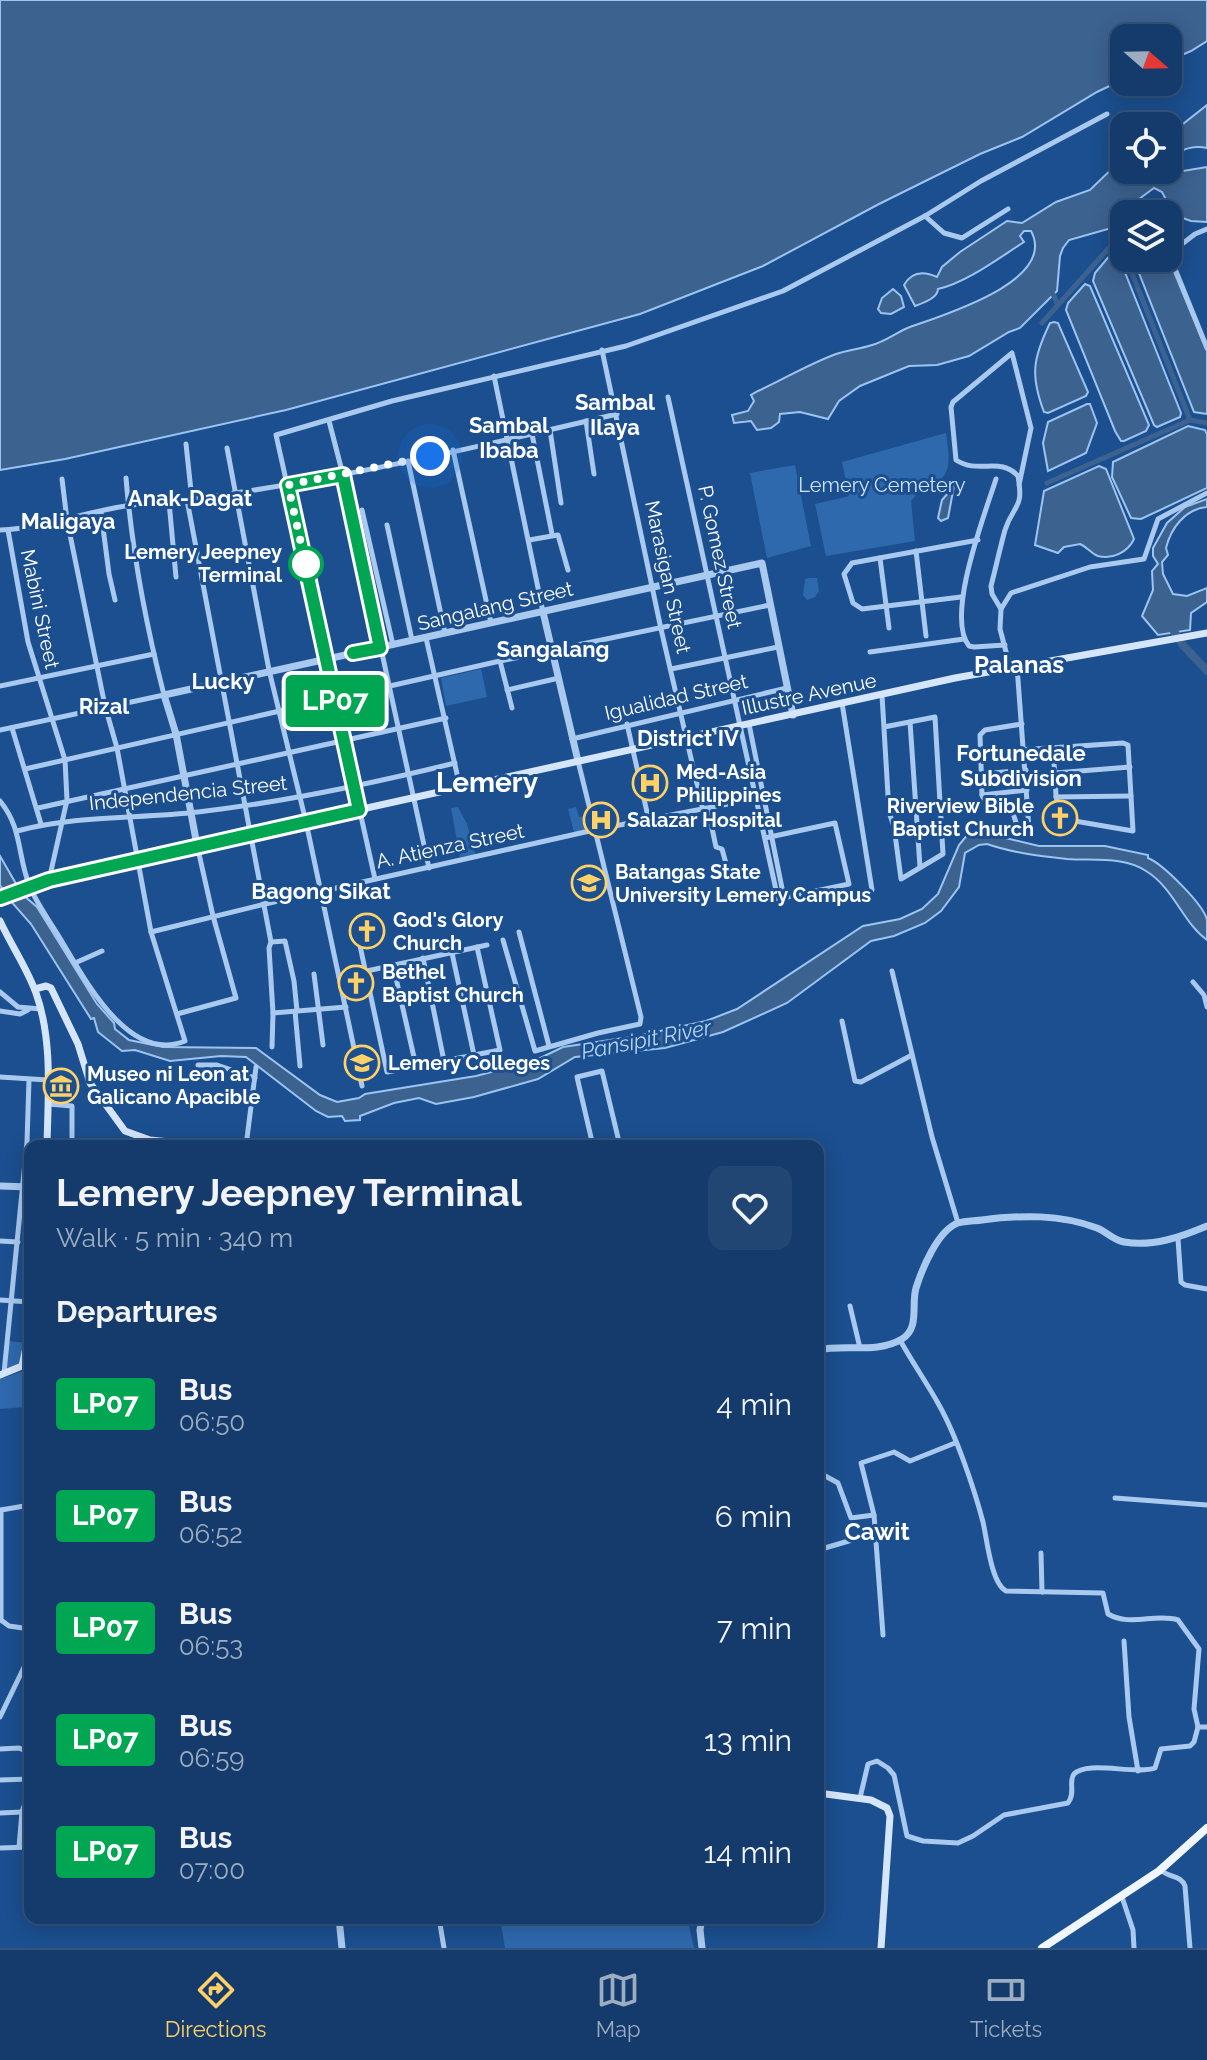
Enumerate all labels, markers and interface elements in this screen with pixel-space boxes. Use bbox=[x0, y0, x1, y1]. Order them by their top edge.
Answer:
north arrow bbox=[1110, 24, 1182, 96]
map controls bbox=[1110, 24, 1182, 272]
button: locate bbox=[1110, 112, 1182, 184]
button: layers bbox=[1110, 200, 1182, 272]
district label: Sambal Ilaya bbox=[575, 389, 656, 440]
district label: Sambal Ibaba bbox=[469, 412, 550, 463]
your location bbox=[410, 436, 450, 476]
park label: Lemery Cemetery bbox=[798, 473, 966, 497]
street label: P. Gomez Street bbox=[693, 483, 747, 631]
district label: Anak-Dagat bbox=[128, 485, 253, 511]
street label: Marasigan Street bbox=[640, 498, 696, 656]
district label: Maligaya bbox=[21, 508, 115, 534]
place label: Lemery Jeepney Terminal bbox=[124, 540, 283, 587]
street label: Mabini Street bbox=[16, 547, 64, 671]
marker: Lemery Jeepney Terminal bbox=[289, 547, 323, 581]
street label: Sangalang Street bbox=[415, 576, 575, 636]
district label: Sangalang bbox=[497, 636, 609, 662]
district label: Palanas bbox=[974, 650, 1064, 679]
district label: Lucky bbox=[191, 668, 255, 694]
street label: Illustre Avenue bbox=[739, 668, 879, 720]
street label: Igualidad Street bbox=[602, 669, 750, 725]
line badge: LP07 bbox=[279, 675, 391, 727]
text: LP07 bbox=[302, 684, 368, 717]
district label: Rizal bbox=[79, 693, 130, 719]
district label: District IV bbox=[637, 725, 739, 751]
district label: Fortunedale Subdivision bbox=[956, 740, 1086, 791]
place label: Med-Asia Philippines bbox=[676, 760, 782, 807]
hospital icon: Med-Asia Philippines bbox=[631, 764, 669, 802]
district label: Lemery bbox=[436, 766, 539, 799]
street label: Independencia Street bbox=[88, 771, 289, 815]
place label: Riverview Bible Baptist Church bbox=[887, 794, 1034, 841]
church icon: Riverview Bible Baptist Church bbox=[1041, 799, 1079, 837]
hospital icon: Salazar Hospital bbox=[582, 801, 620, 839]
place label: Salazar Hospital bbox=[627, 808, 783, 832]
street label: A. Atienza Street bbox=[374, 819, 526, 873]
place label: Batangas State University Lemery Campus bbox=[615, 860, 871, 907]
school or university icon: Batangas State University Lemery Campus bbox=[570, 864, 608, 902]
district label: Bagong Sikat bbox=[251, 878, 391, 904]
place label: God's Glory Church bbox=[393, 908, 503, 955]
church icon: God's Glory Church bbox=[348, 912, 386, 950]
place label: Bethel Baptist Church bbox=[382, 960, 524, 1007]
church icon: Bethel Baptist Church bbox=[337, 964, 375, 1002]
water label: Pansipit River bbox=[579, 1013, 715, 1064]
school or university icon: Lemery Colleges bbox=[343, 1044, 381, 1082]
place label: Lemery Colleges bbox=[388, 1051, 550, 1075]
place label: Museo ni Leon at Galicano Apacible bbox=[87, 1062, 261, 1109]
museum icon: Museo ni Leon at Galicano Apacible bbox=[42, 1067, 80, 1105]
button: heart bbox=[708, 1166, 792, 1250]
text: Lemery Jeepney Terminal bbox=[56, 1170, 522, 1215]
text: Walk · 5 min · 340 m bbox=[56, 1223, 293, 1253]
text: Departures bbox=[56, 1294, 218, 1329]
text: Bus bbox=[179, 1372, 232, 1407]
text: LP07 bbox=[72, 1387, 139, 1420]
text: 4 min bbox=[716, 1387, 792, 1422]
text: 06:50 bbox=[179, 1407, 245, 1437]
text: Bus bbox=[179, 1484, 232, 1519]
text: LP07 bbox=[72, 1499, 139, 1532]
text: 6 min bbox=[715, 1499, 792, 1534]
district label: Cawit bbox=[844, 1517, 910, 1546]
text: 06:52 bbox=[179, 1519, 243, 1549]
text: Bus bbox=[179, 1596, 232, 1631]
text: LP07 bbox=[72, 1611, 139, 1644]
text: 7 min bbox=[717, 1611, 792, 1646]
text: 06:53 bbox=[179, 1631, 243, 1661]
text: Bus bbox=[179, 1708, 232, 1743]
text: LP07 bbox=[72, 1723, 139, 1756]
text: 13 min bbox=[704, 1723, 792, 1758]
text: 06:59 bbox=[179, 1743, 245, 1773]
text: Bus bbox=[179, 1820, 232, 1855]
text: LP07 bbox=[72, 1835, 139, 1868]
text: 14 min bbox=[704, 1835, 792, 1870]
text: 07:00 bbox=[179, 1855, 245, 1885]
tab: Directions bbox=[165, 1968, 266, 2042]
tab: Map bbox=[596, 1968, 641, 2042]
tab: Tickets bbox=[970, 1968, 1042, 2042]

